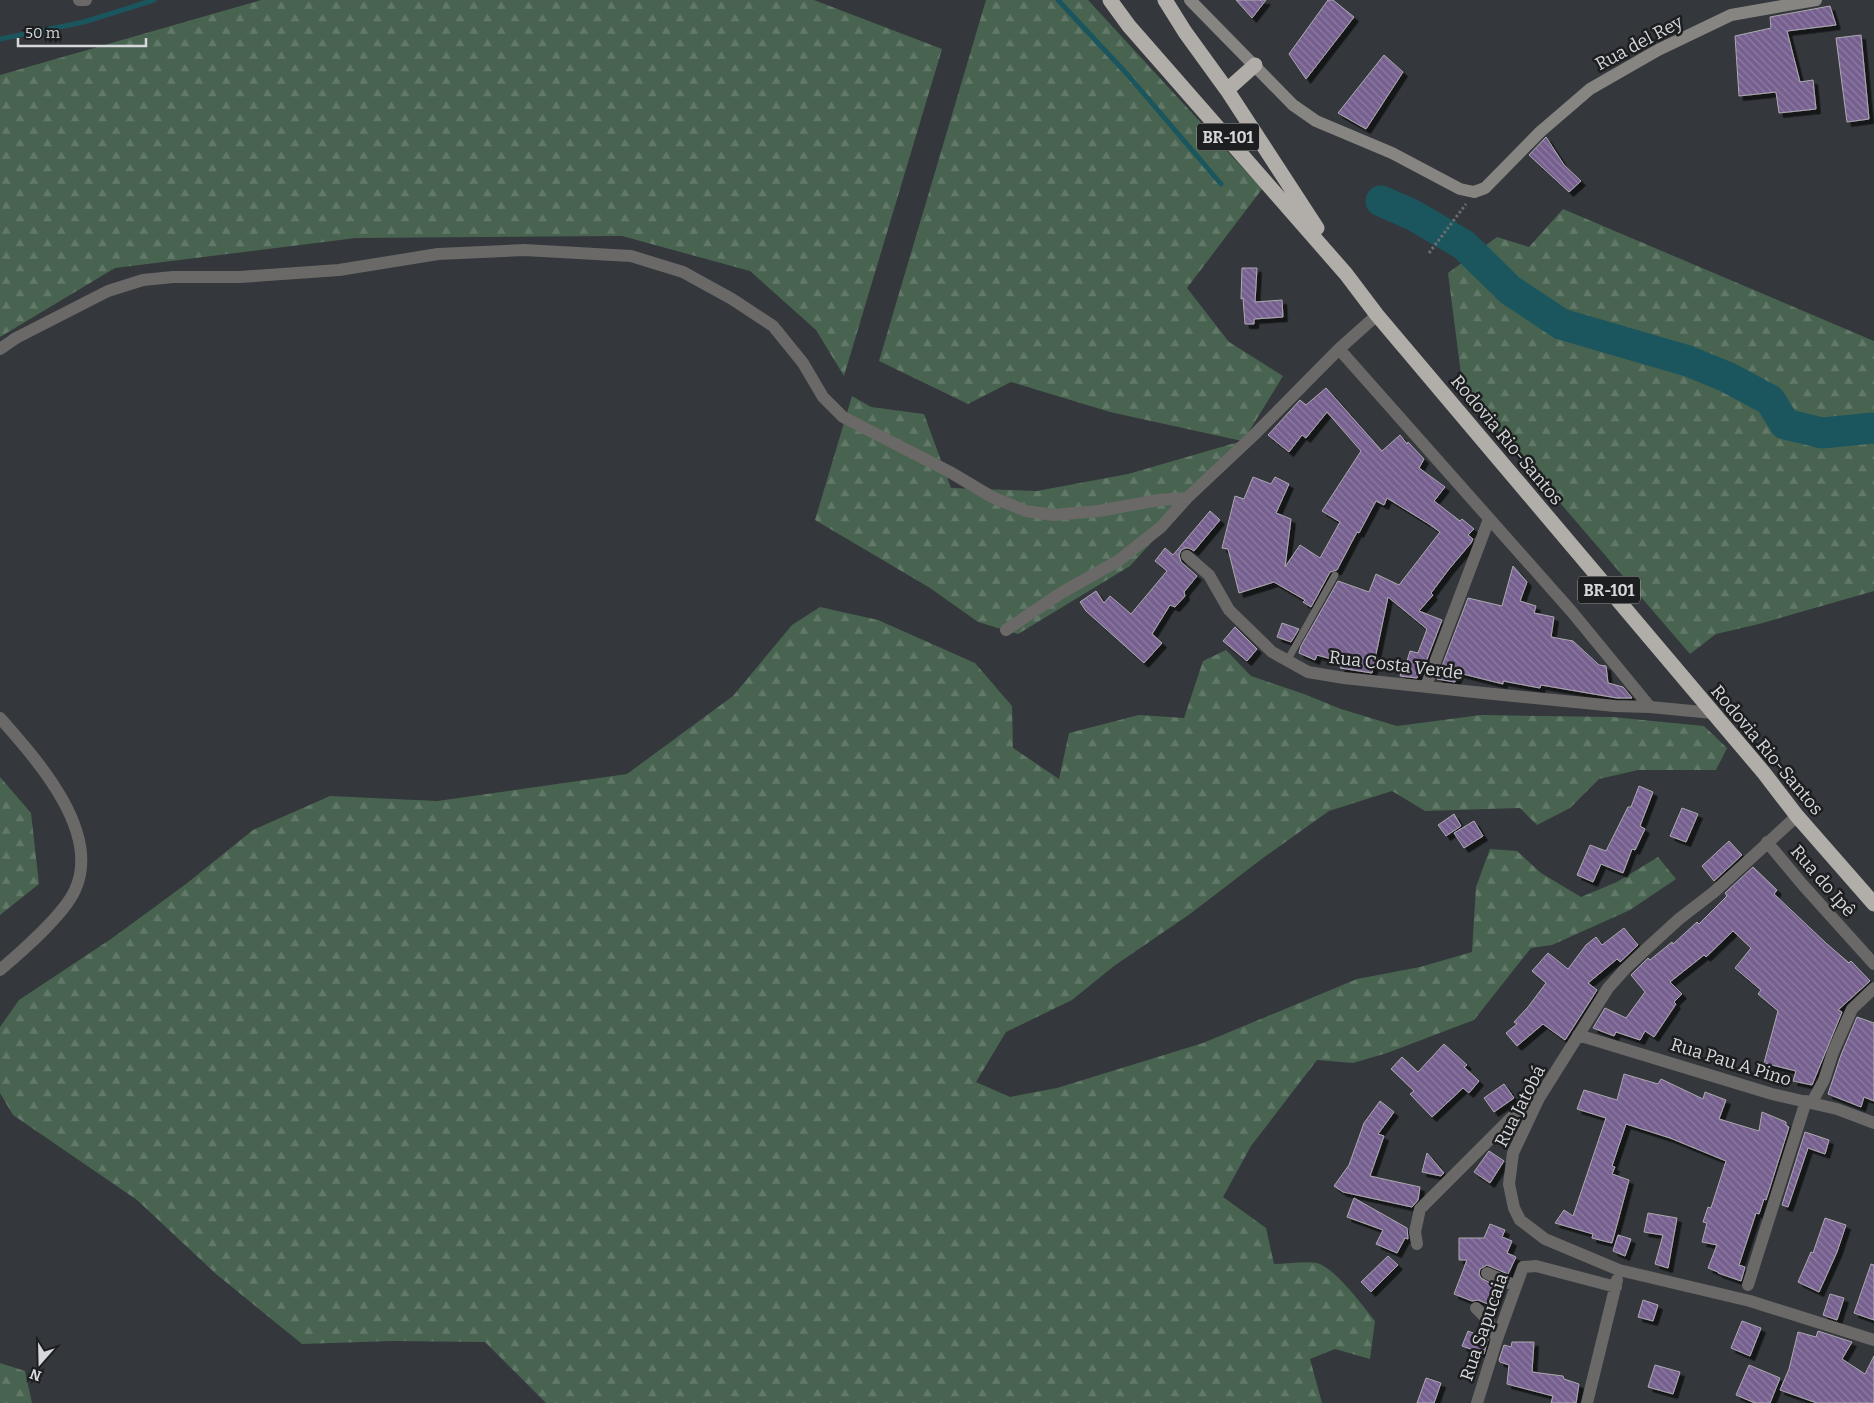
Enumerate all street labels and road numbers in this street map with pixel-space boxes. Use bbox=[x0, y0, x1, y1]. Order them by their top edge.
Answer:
street label: Rua del Rey bbox=[1592, 11, 1687, 75]
road number: BR-101 bbox=[1197, 124, 1259, 150]
street label: Rodovia Rio-Santos bbox=[1446, 371, 1568, 509]
road number: BR-101 bbox=[1578, 576, 1640, 604]
street label: Rua Costa Verde bbox=[1328, 646, 1464, 684]
street label: Rodovia Rio-Santos bbox=[1706, 681, 1828, 819]
street label: Rua do Ipê bbox=[1786, 841, 1860, 921]
street label: Rua Pau A Pino bbox=[1668, 1033, 1794, 1091]
street label: Rua Jatobá bbox=[1490, 1061, 1550, 1150]
street label: Rua Sapucaia bbox=[1455, 1270, 1513, 1384]

